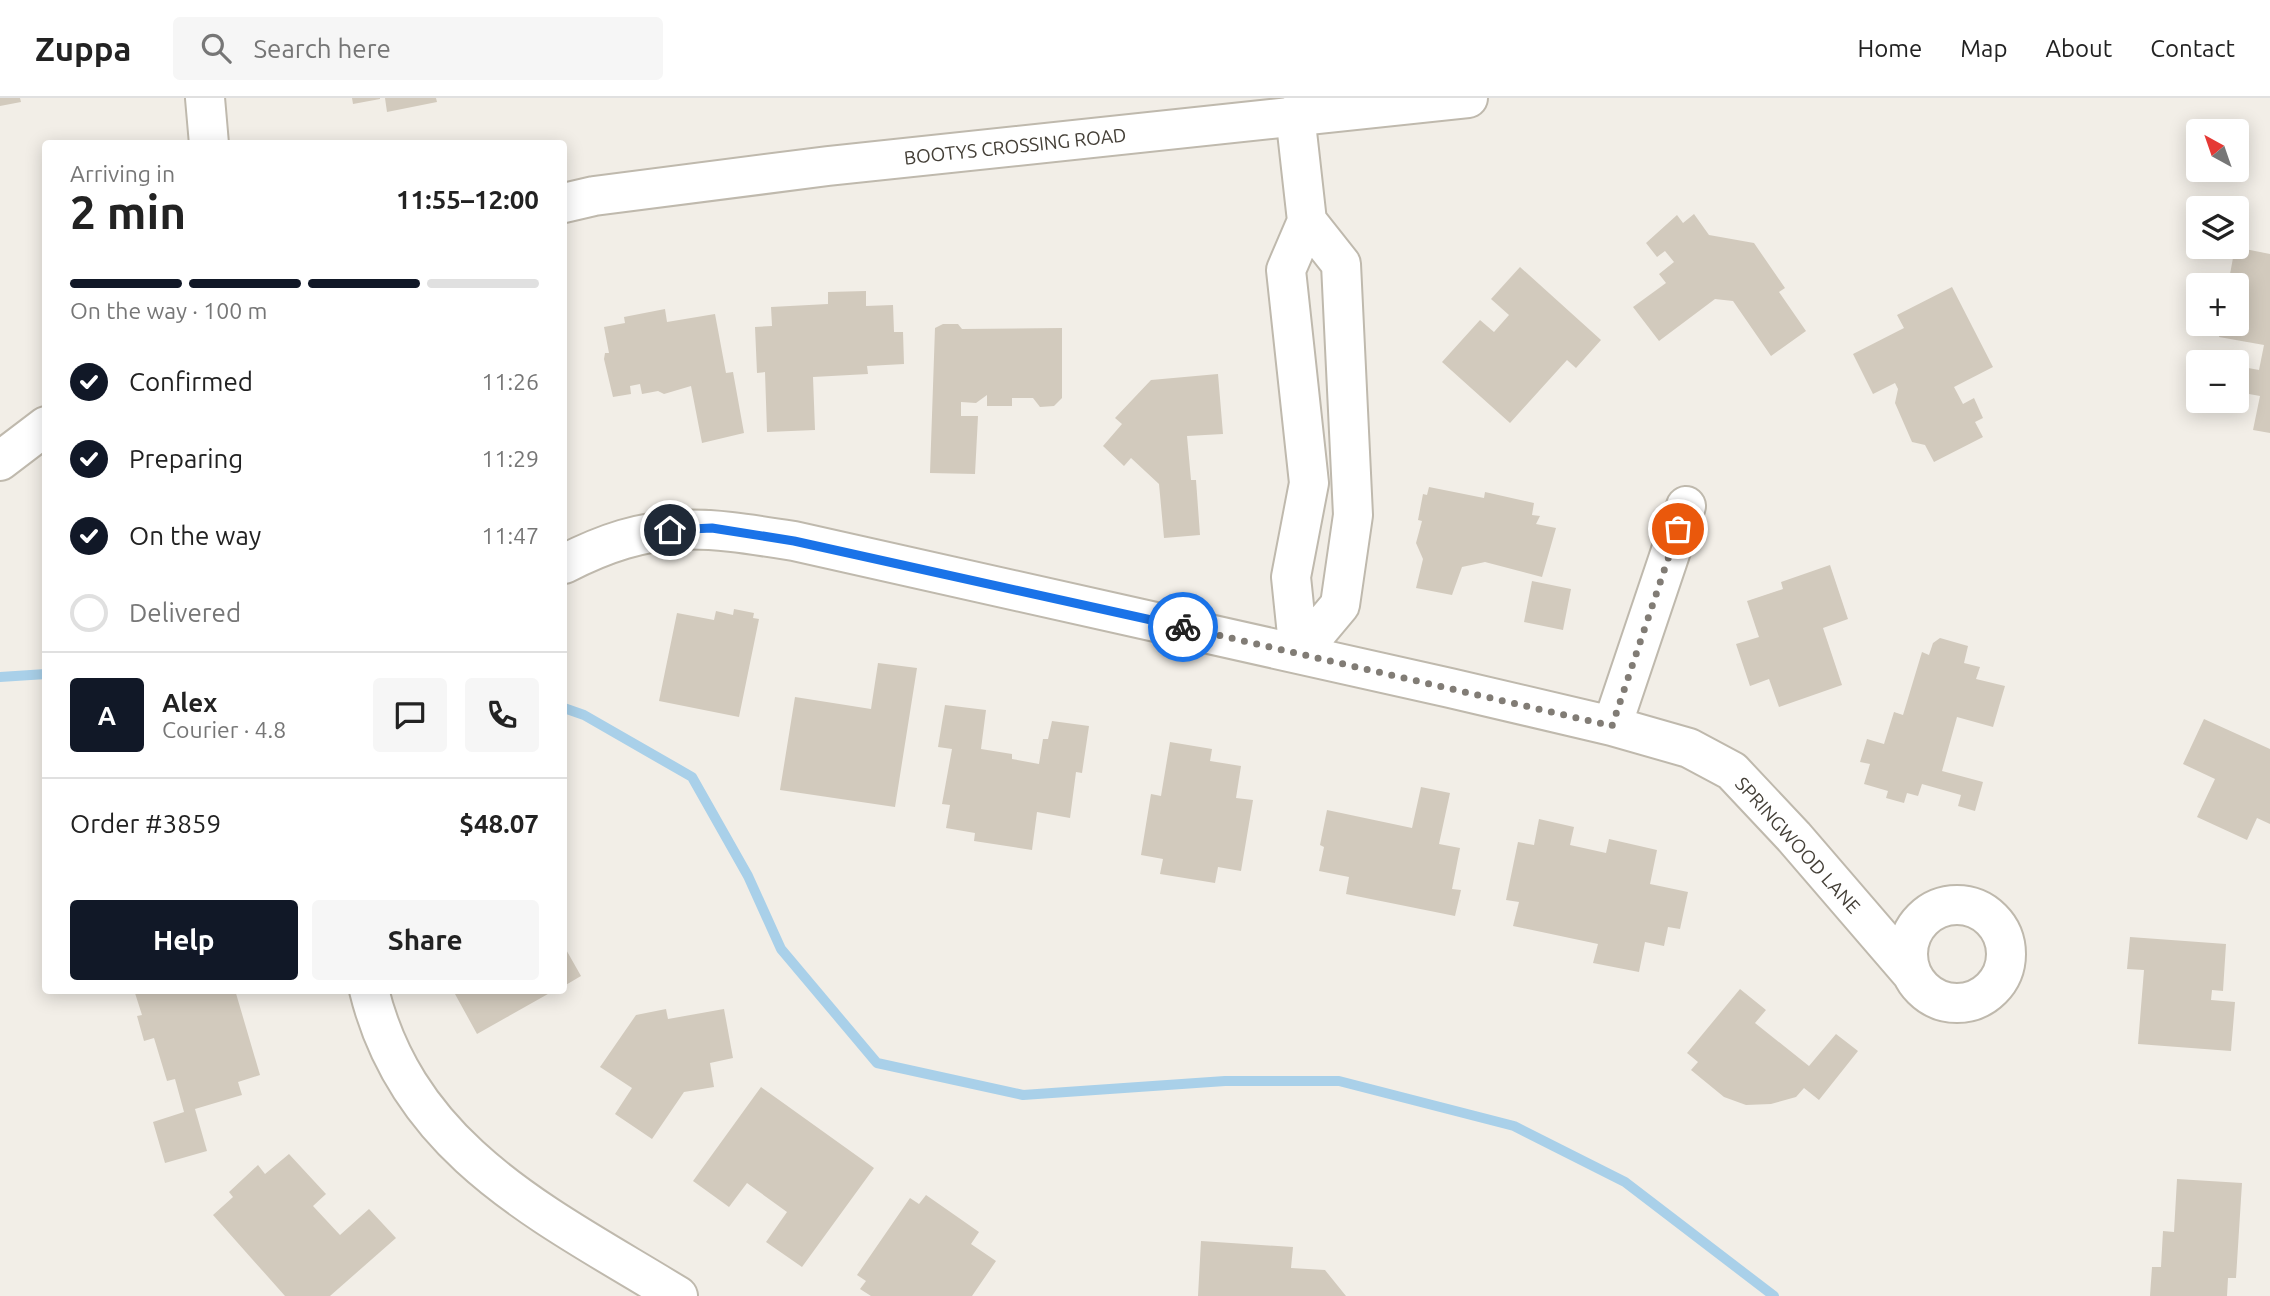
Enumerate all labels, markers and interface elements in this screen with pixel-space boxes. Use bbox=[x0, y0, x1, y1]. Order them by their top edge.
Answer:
search box bbox=[173, 17, 663, 80]
icon: search bbox=[197, 29, 235, 67]
text: Zuppa bbox=[35, 30, 131, 67]
text: Search here bbox=[253, 34, 391, 63]
text: Home bbox=[1857, 35, 1922, 62]
text: Map bbox=[1960, 35, 2007, 62]
text: About bbox=[2045, 35, 2112, 62]
text: Contact bbox=[2150, 35, 2235, 62]
north arrow bbox=[2186, 119, 2249, 182]
map controls bbox=[2186, 119, 2249, 413]
street label: BOOTYS CROSSING ROAD bbox=[903, 123, 1127, 169]
text: Arriving in bbox=[70, 161, 175, 186]
text: 11:55–12:00 bbox=[396, 185, 539, 214]
text: 2 min bbox=[70, 186, 186, 238]
button: layers bbox=[2186, 196, 2249, 259]
button: + bbox=[2186, 273, 2249, 336]
text: On the way · 100 m bbox=[70, 298, 267, 323]
button: − bbox=[2186, 350, 2249, 413]
icon: check bbox=[70, 363, 108, 401]
text: Confirmed bbox=[129, 367, 253, 396]
text: 11:26 bbox=[481, 369, 539, 394]
icon: check bbox=[70, 440, 108, 478]
text: Preparing bbox=[129, 444, 243, 473]
text: 11:29 bbox=[481, 446, 539, 471]
pin bbox=[1648, 499, 1708, 559]
pin bbox=[640, 500, 700, 560]
icon: bag bbox=[1659, 510, 1697, 548]
icon: home bbox=[651, 511, 689, 549]
icon: check bbox=[70, 517, 108, 555]
text: On the way bbox=[129, 521, 261, 550]
text: 11:47 bbox=[481, 523, 539, 548]
courier bbox=[1148, 592, 1218, 662]
text: Delivered bbox=[129, 598, 241, 627]
icon: bike bbox=[1164, 608, 1202, 646]
button: chat bbox=[373, 678, 447, 752]
button: phone bbox=[465, 678, 539, 752]
text: Alex bbox=[162, 688, 217, 717]
text: A bbox=[98, 701, 116, 730]
text: Courier · 4.8 bbox=[162, 717, 286, 742]
street label: SPRINGWOOD LANE bbox=[1731, 772, 1865, 918]
text: Order #3859 bbox=[70, 809, 221, 838]
text: $48.07 bbox=[459, 809, 539, 838]
button: Help bbox=[70, 900, 298, 980]
button: Share bbox=[312, 900, 539, 980]

